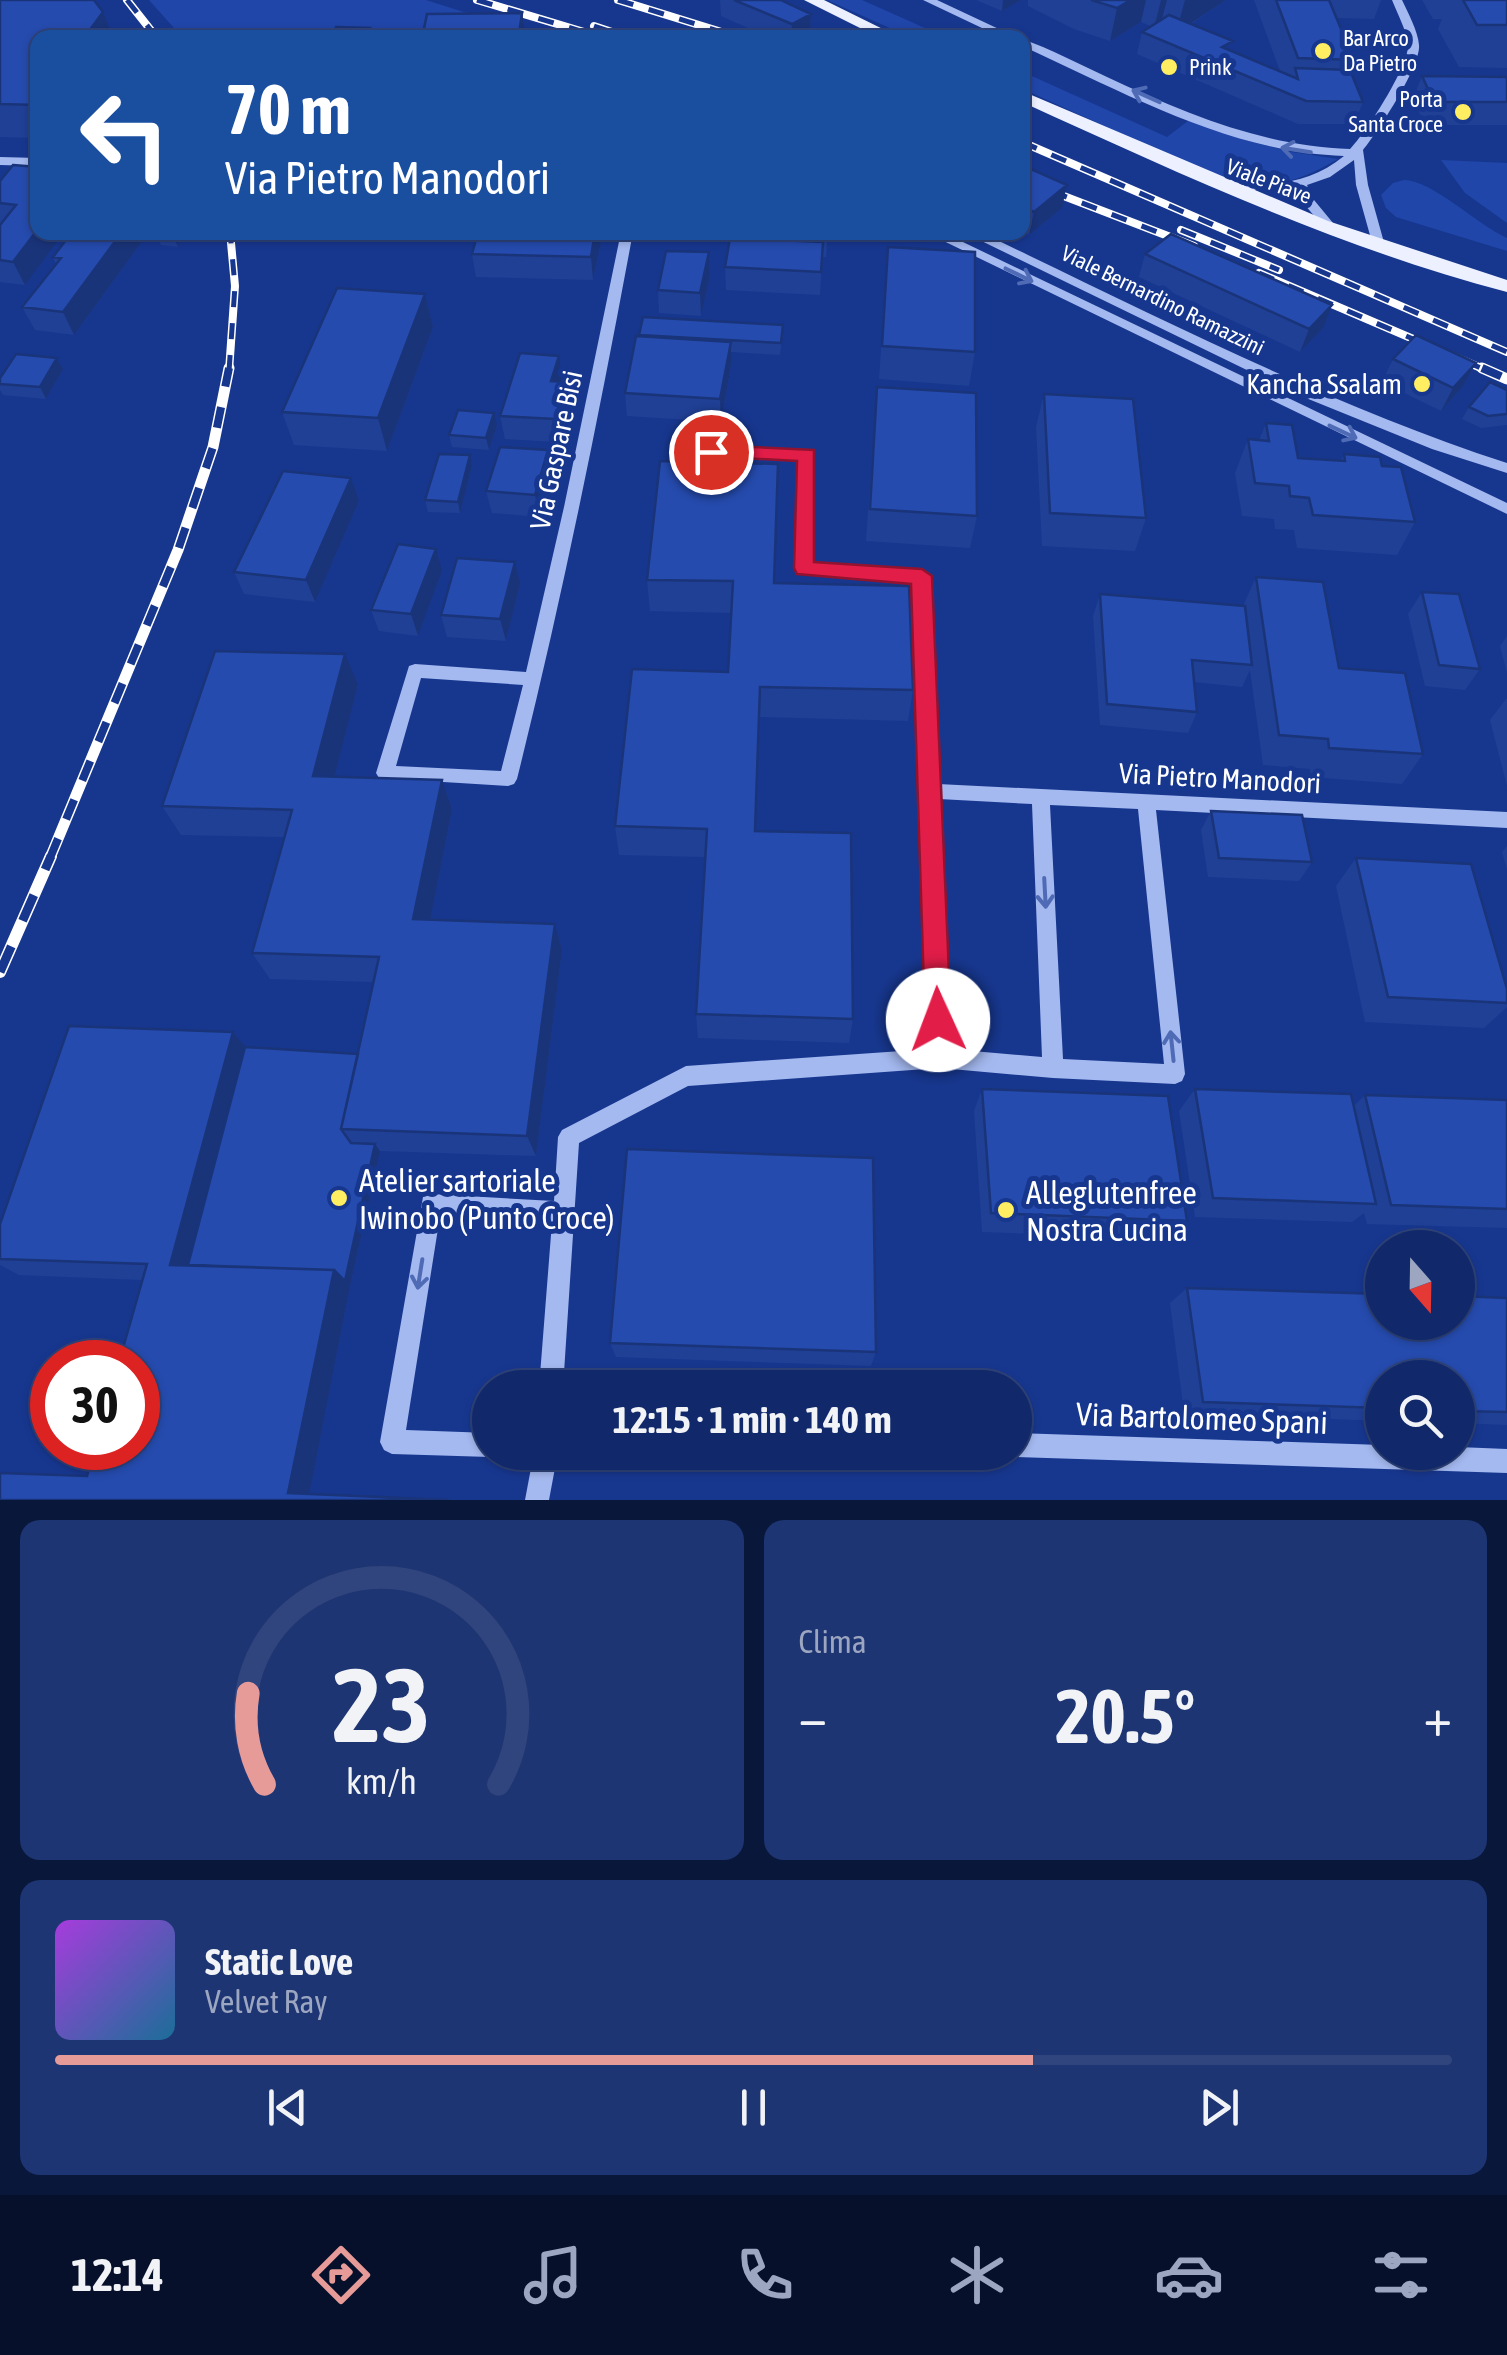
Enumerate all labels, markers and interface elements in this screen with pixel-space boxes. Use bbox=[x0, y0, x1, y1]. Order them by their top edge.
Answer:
place label: Bar Arco Da Pietro bbox=[1343, 25, 1417, 76]
marker: Bar Arco Da Pietro bbox=[1312, 40, 1334, 62]
place label: Prink bbox=[1189, 54, 1232, 80]
marker: Prink bbox=[1158, 56, 1180, 78]
text: 70 m bbox=[225, 69, 351, 149]
icon: left bbox=[60, 70, 190, 200]
one-way arrow bbox=[1131, 86, 1162, 104]
place label: Porta Santa Croce bbox=[1348, 86, 1443, 137]
marker: Porta Santa Croce bbox=[1452, 101, 1474, 123]
one-way arrow bbox=[1281, 140, 1313, 159]
text: Via Pietro Manodori bbox=[225, 152, 550, 204]
street label: Viale Piave bbox=[1223, 153, 1315, 209]
street label: Viale Bernardino Ramazzini bbox=[1057, 240, 1269, 360]
one-way arrow bbox=[1003, 266, 1033, 285]
street label: Via Gaspare Bisi bbox=[524, 367, 588, 533]
place label: Kancha Ssalam bbox=[1246, 368, 1402, 400]
marker: Kancha Ssalam bbox=[1411, 373, 1433, 395]
pin bbox=[669, 410, 754, 495]
one-way arrow bbox=[1327, 424, 1357, 442]
icon: arrive bbox=[684, 425, 739, 480]
street label: Via Pietro Manodori bbox=[1118, 757, 1322, 799]
one-way arrow bbox=[1036, 877, 1055, 909]
position arrow bbox=[886, 968, 990, 1072]
one-way arrow bbox=[1163, 1030, 1182, 1063]
place label: Atelier sartoriale Iwinobo (Punto Croce) bbox=[359, 1162, 614, 1236]
place label: Alleglutenfree Nostra Cucina bbox=[1026, 1174, 1197, 1248]
marker: Atelier sartoriale Iwinobo (Punto Croce) bbox=[328, 1187, 350, 1209]
marker: Alleglutenfree Nostra Cucina bbox=[995, 1199, 1017, 1221]
north arrow bbox=[1365, 1230, 1475, 1340]
map controls bbox=[1365, 1230, 1475, 1470]
one-way arrow bbox=[410, 1257, 428, 1290]
speed limit sign: 30 bbox=[30, 1340, 160, 1470]
button: search bbox=[1365, 1360, 1475, 1470]
street label: Via Bartolomeo Spani bbox=[1076, 1395, 1328, 1441]
text: 12:15 · 1 min · 140 m bbox=[612, 1398, 892, 1441]
text: Clima bbox=[799, 1623, 867, 1660]
text: 23 bbox=[333, 1645, 431, 1764]
text: 20.5° bbox=[1055, 1673, 1195, 1759]
text: − bbox=[799, 1685, 827, 1748]
text: + bbox=[1423, 1685, 1452, 1748]
text: km/h bbox=[346, 1761, 417, 1802]
text: Static Love bbox=[205, 1940, 353, 1983]
text: Velvet Ray bbox=[205, 1983, 327, 2020]
icon: previous bbox=[260, 2080, 315, 2135]
icon: pause bbox=[726, 2080, 781, 2135]
icon: next bbox=[1192, 2080, 1247, 2135]
icon: directions bbox=[306, 2240, 376, 2310]
icon: music bbox=[518, 2240, 588, 2310]
icon: phone bbox=[730, 2240, 800, 2310]
icon: climate bbox=[942, 2240, 1012, 2310]
icon: car bbox=[1154, 2240, 1224, 2310]
icon: filters bbox=[1366, 2240, 1436, 2310]
text: 12:14 bbox=[71, 2249, 164, 2301]

